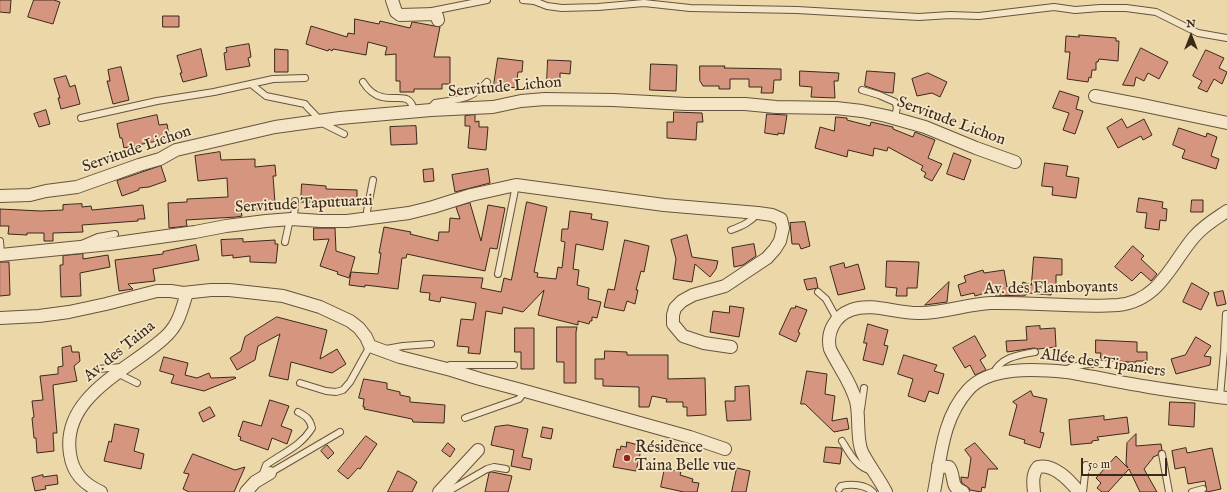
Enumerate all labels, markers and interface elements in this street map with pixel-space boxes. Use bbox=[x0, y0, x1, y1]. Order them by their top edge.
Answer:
north arrow bbox=[1171, 16, 1211, 56]
text: N bbox=[1186, 17, 1196, 31]
street label: Servitude Lichon bbox=[447, 73, 563, 103]
street label: Servitude Lichon bbox=[894, 93, 1008, 151]
street label: Servitude Lichon bbox=[80, 122, 194, 178]
street label: Servitude Taputuarai bbox=[235, 192, 373, 218]
street label: Av. des Flamboyants bbox=[984, 278, 1118, 300]
street label: Av. des Taina bbox=[80, 317, 160, 387]
street label: Allée des Tipaniers bbox=[1039, 346, 1167, 382]
place label: Résidence Taina Belle vue bbox=[635, 439, 736, 477]
scale bar bbox=[1083, 450, 1169, 476]
marker: Résidence Taina Belle vue bbox=[622, 453, 632, 463]
text: 50 m bbox=[1088, 457, 1110, 472]

